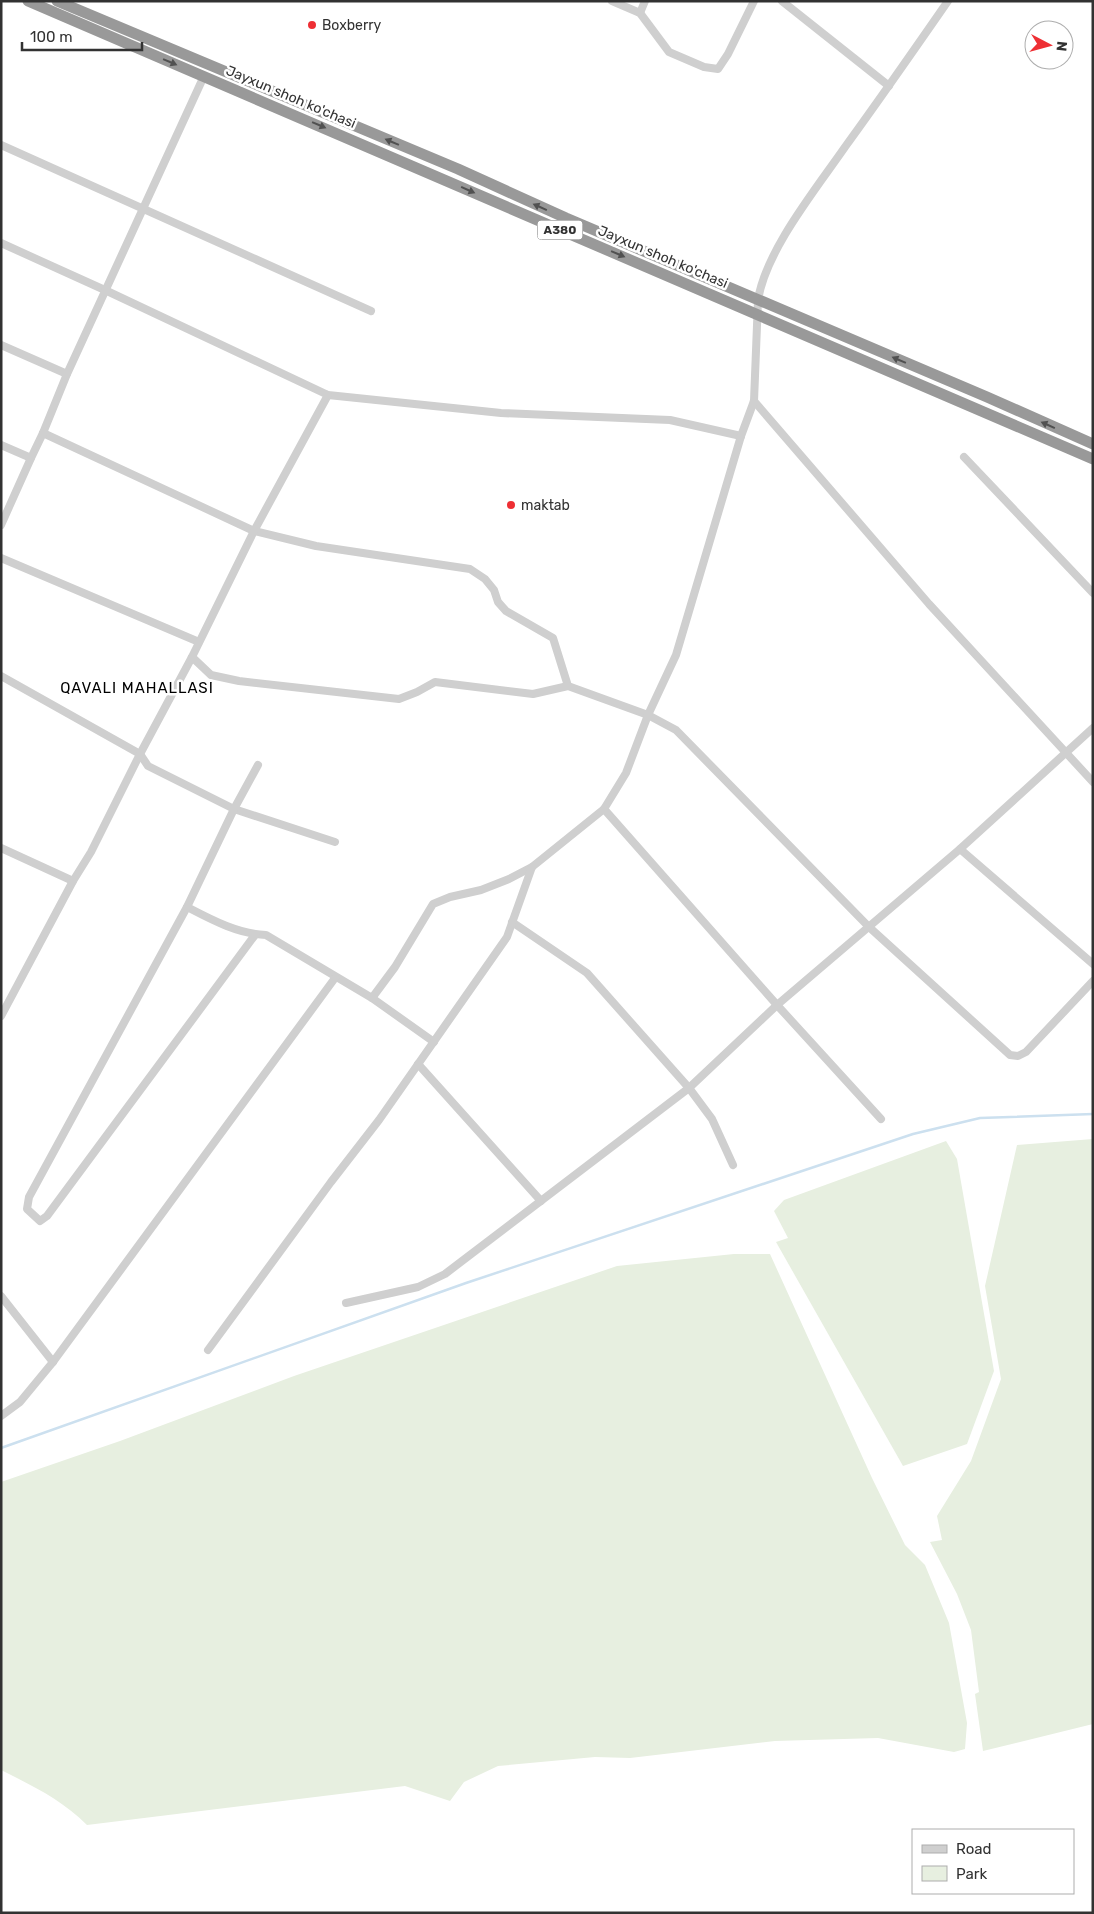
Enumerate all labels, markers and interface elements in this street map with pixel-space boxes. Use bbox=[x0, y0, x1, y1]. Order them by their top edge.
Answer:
place label: Boxberry bbox=[322, 17, 382, 34]
marker: Boxberry bbox=[306, 19, 318, 31]
scale bar bbox=[22, 20, 142, 52]
north arrow bbox=[1024, 20, 1074, 70]
text: 100 m bbox=[30, 28, 72, 46]
text: N bbox=[1052, 40, 1070, 52]
one-way arrow bbox=[163, 58, 177, 66]
street label: Jayxun shoh ko'chasi bbox=[224, 62, 358, 132]
one-way arrow bbox=[312, 122, 326, 130]
one-way arrow bbox=[385, 137, 399, 145]
one-way arrow bbox=[461, 186, 475, 194]
one-way arrow bbox=[533, 202, 547, 210]
road number: A380 bbox=[538, 220, 582, 240]
street label: Jayxun shoh ko'chasi bbox=[596, 222, 730, 292]
one-way arrow bbox=[610, 251, 625, 259]
one-way arrow bbox=[892, 356, 906, 364]
one-way arrow bbox=[1041, 420, 1055, 428]
place label: maktab bbox=[521, 497, 570, 514]
marker: maktab bbox=[505, 499, 517, 511]
district label: QAVALI MAHALLASI bbox=[60, 679, 214, 697]
legend bbox=[912, 1829, 1074, 1894]
text: Road bbox=[956, 1840, 992, 1858]
text: Park bbox=[956, 1865, 987, 1883]

